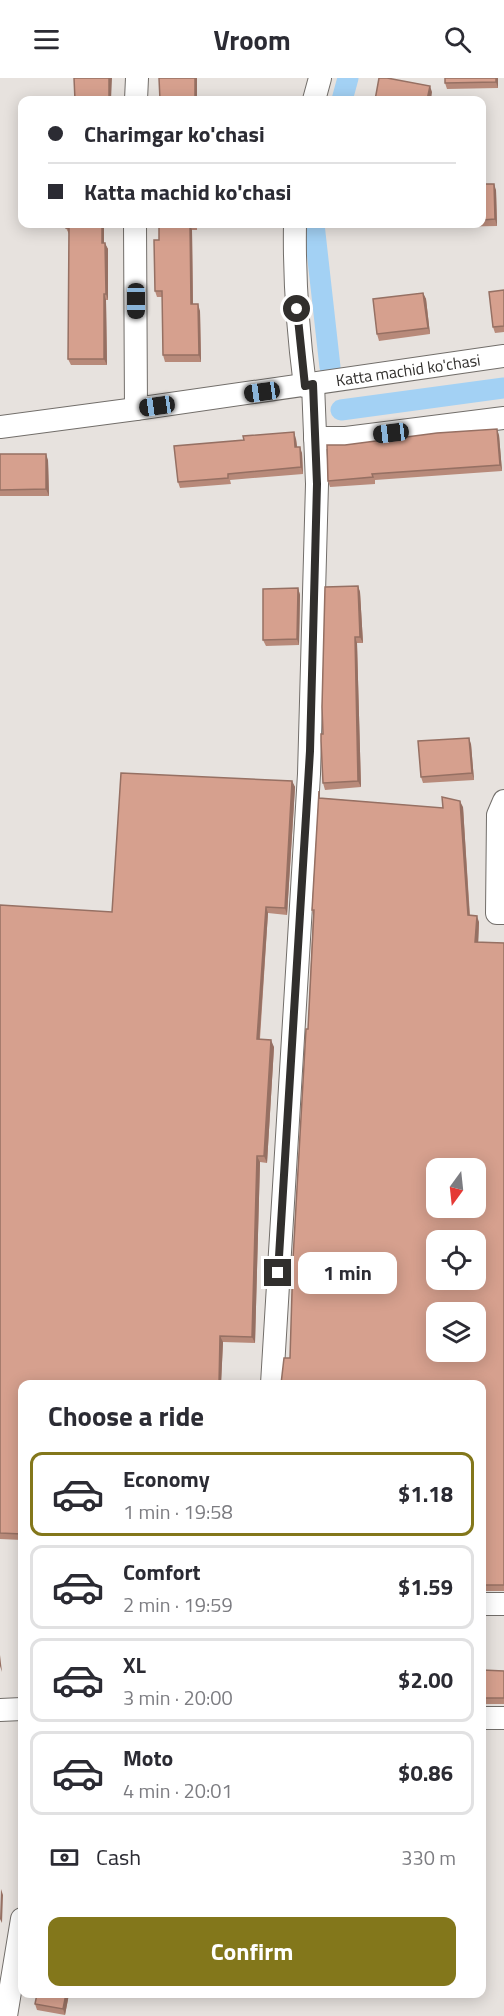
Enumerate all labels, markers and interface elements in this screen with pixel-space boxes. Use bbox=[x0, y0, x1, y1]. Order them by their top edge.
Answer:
text: Vroom bbox=[213, 19, 291, 60]
icon: menu bbox=[30, 23, 63, 56]
icon: search bbox=[441, 23, 474, 56]
text: Charimgar ko'chasi bbox=[84, 117, 265, 151]
text: Katta machid ko'chasi bbox=[84, 175, 291, 209]
car bbox=[127, 283, 145, 319]
route start bbox=[283, 295, 310, 322]
street label: Katta machid ko'chasi bbox=[334, 348, 482, 392]
car bbox=[243, 381, 281, 403]
car bbox=[138, 395, 176, 417]
car bbox=[372, 422, 410, 444]
north arrow bbox=[426, 1158, 486, 1218]
map controls bbox=[426, 1158, 486, 1362]
button: locate bbox=[426, 1230, 486, 1290]
callout: 1 min bbox=[299, 1252, 398, 1294]
text: 1 min bbox=[323, 1257, 372, 1288]
route end bbox=[264, 1259, 291, 1286]
button: layers bbox=[426, 1302, 486, 1362]
text: Choose a ride bbox=[48, 1395, 204, 1436]
text: Economy bbox=[123, 1462, 210, 1496]
icon: car bbox=[51, 1467, 105, 1521]
text: $1.18 bbox=[398, 1477, 453, 1511]
text: 1 min · 19:58 bbox=[123, 1496, 233, 1527]
text: Comfort bbox=[123, 1555, 201, 1589]
icon: car bbox=[51, 1560, 105, 1614]
text: $1.59 bbox=[398, 1570, 453, 1604]
text: 2 min · 19:59 bbox=[123, 1589, 233, 1620]
text: XL bbox=[123, 1648, 146, 1682]
icon: car bbox=[51, 1653, 105, 1707]
text: $2.00 bbox=[398, 1663, 453, 1697]
text: 3 min · 20:00 bbox=[123, 1682, 233, 1713]
text: Moto bbox=[123, 1741, 173, 1775]
icon: car bbox=[51, 1746, 105, 1800]
text: $0.86 bbox=[398, 1756, 453, 1790]
text: 4 min · 20:01 bbox=[123, 1775, 233, 1806]
text: Cash bbox=[96, 1840, 141, 1874]
icon: cash bbox=[48, 1841, 81, 1874]
text: 330 m bbox=[401, 1842, 456, 1873]
button: Confirm bbox=[48, 1917, 456, 1986]

